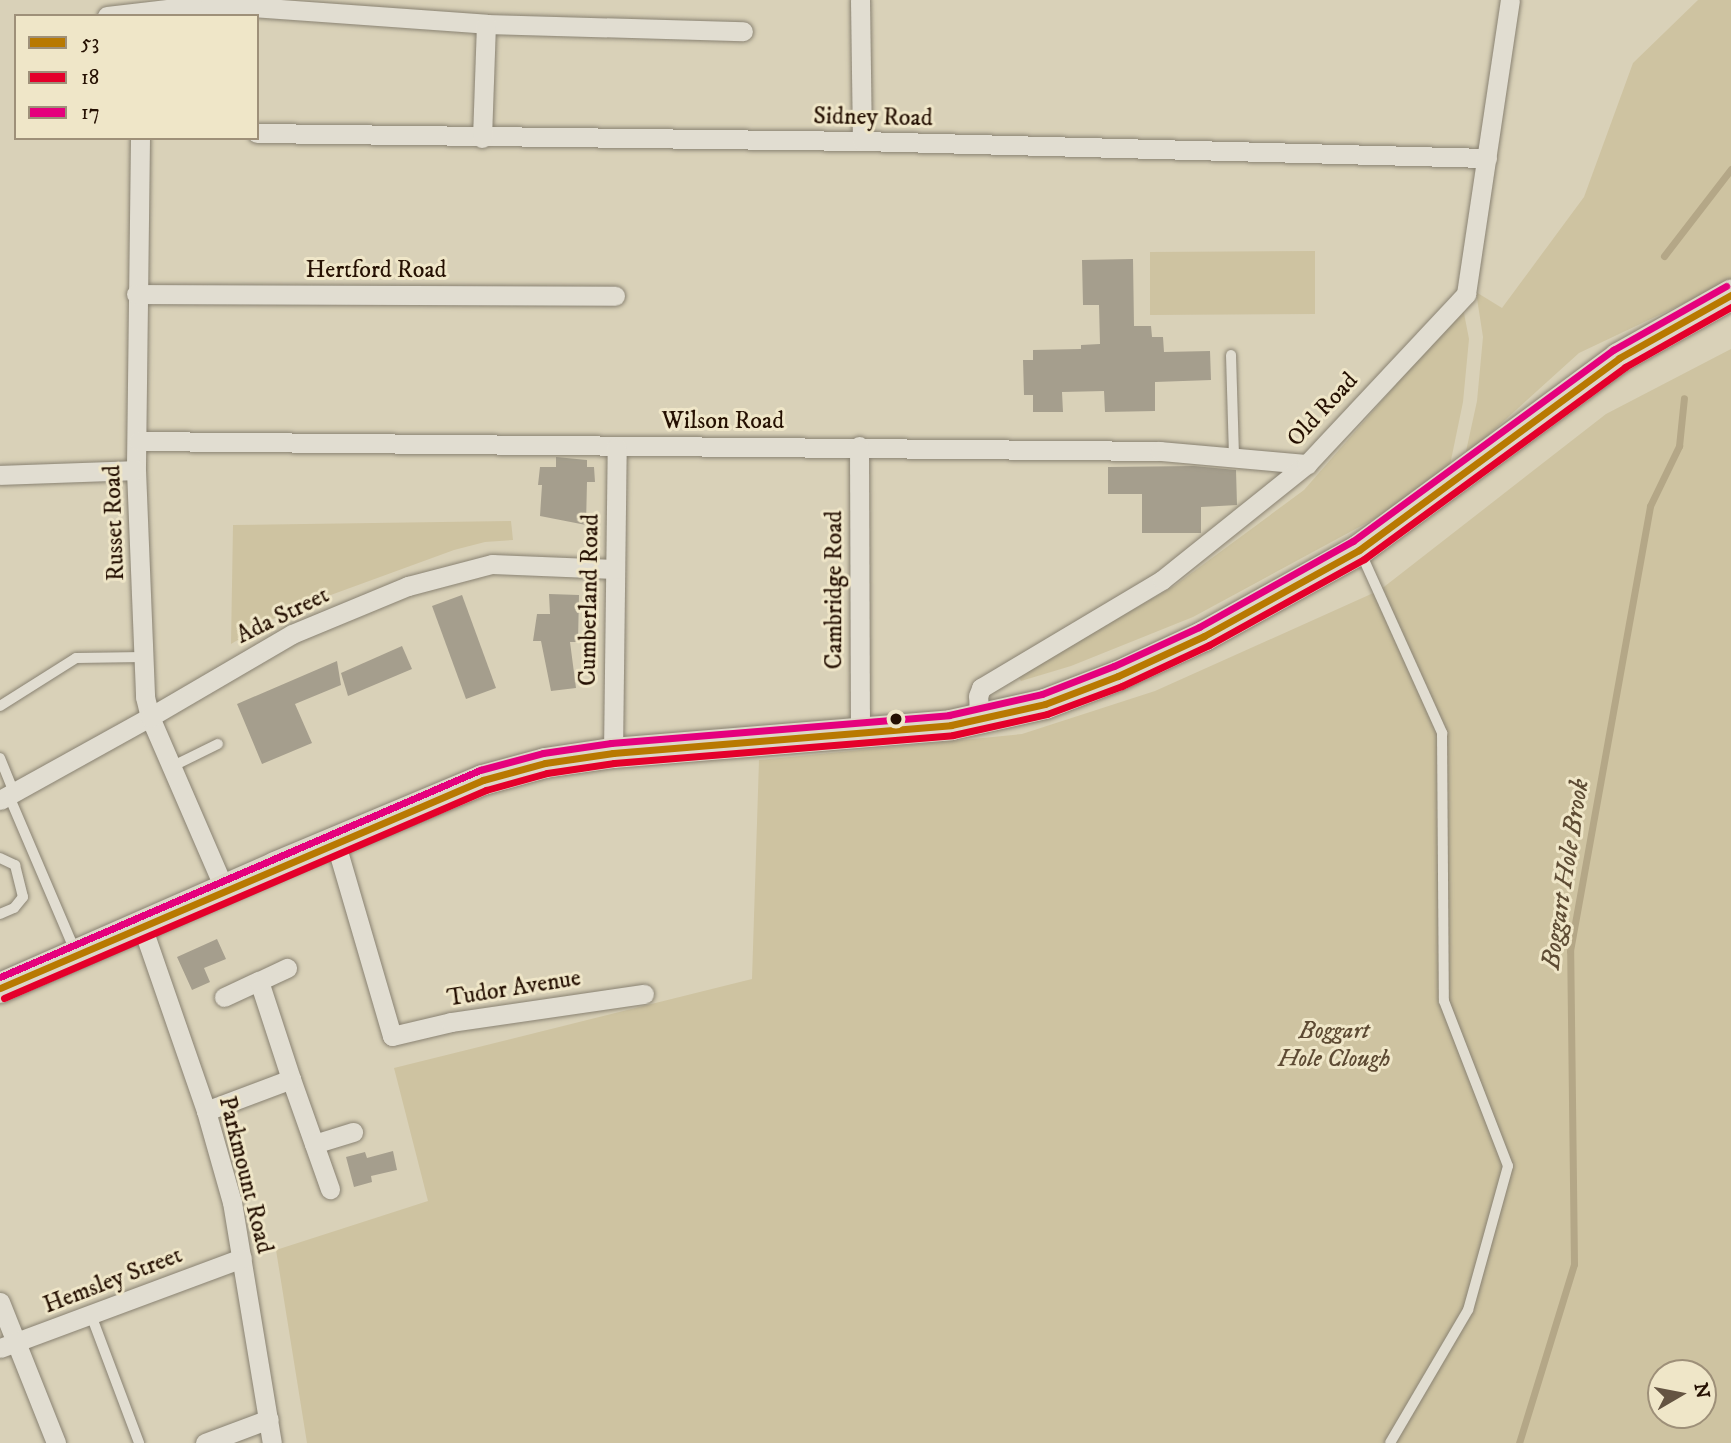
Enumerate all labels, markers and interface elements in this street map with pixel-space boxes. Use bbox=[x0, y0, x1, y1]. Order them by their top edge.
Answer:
legend bbox=[14, 14, 259, 140]
text: 53 bbox=[81, 30, 99, 56]
text: 18 bbox=[81, 65, 99, 91]
text: 17 bbox=[81, 100, 100, 126]
street label: Sidney Road bbox=[813, 103, 933, 133]
street label: Hertford Road bbox=[305, 257, 447, 285]
street label: Old Road bbox=[1281, 367, 1365, 453]
street label: Wilson Road bbox=[662, 408, 784, 436]
street label: Russet Road bbox=[99, 465, 131, 581]
street label: Cambridge Road bbox=[821, 511, 849, 669]
street label: Cumberland Road bbox=[574, 514, 606, 686]
street label: Ada Street bbox=[232, 581, 334, 651]
unlabelled marker bbox=[889, 712, 903, 726]
water label: Boggart Hole Brook bbox=[1536, 777, 1596, 971]
street label: Tudor Avenue bbox=[445, 964, 583, 1014]
park label: Boggart Hole Clough bbox=[1278, 1018, 1390, 1074]
street label: Parkmount Road bbox=[212, 1093, 278, 1257]
street label: Hemsley Street bbox=[40, 1241, 186, 1321]
north arrow bbox=[1647, 1359, 1717, 1429]
text: N bbox=[1689, 1381, 1714, 1400]

